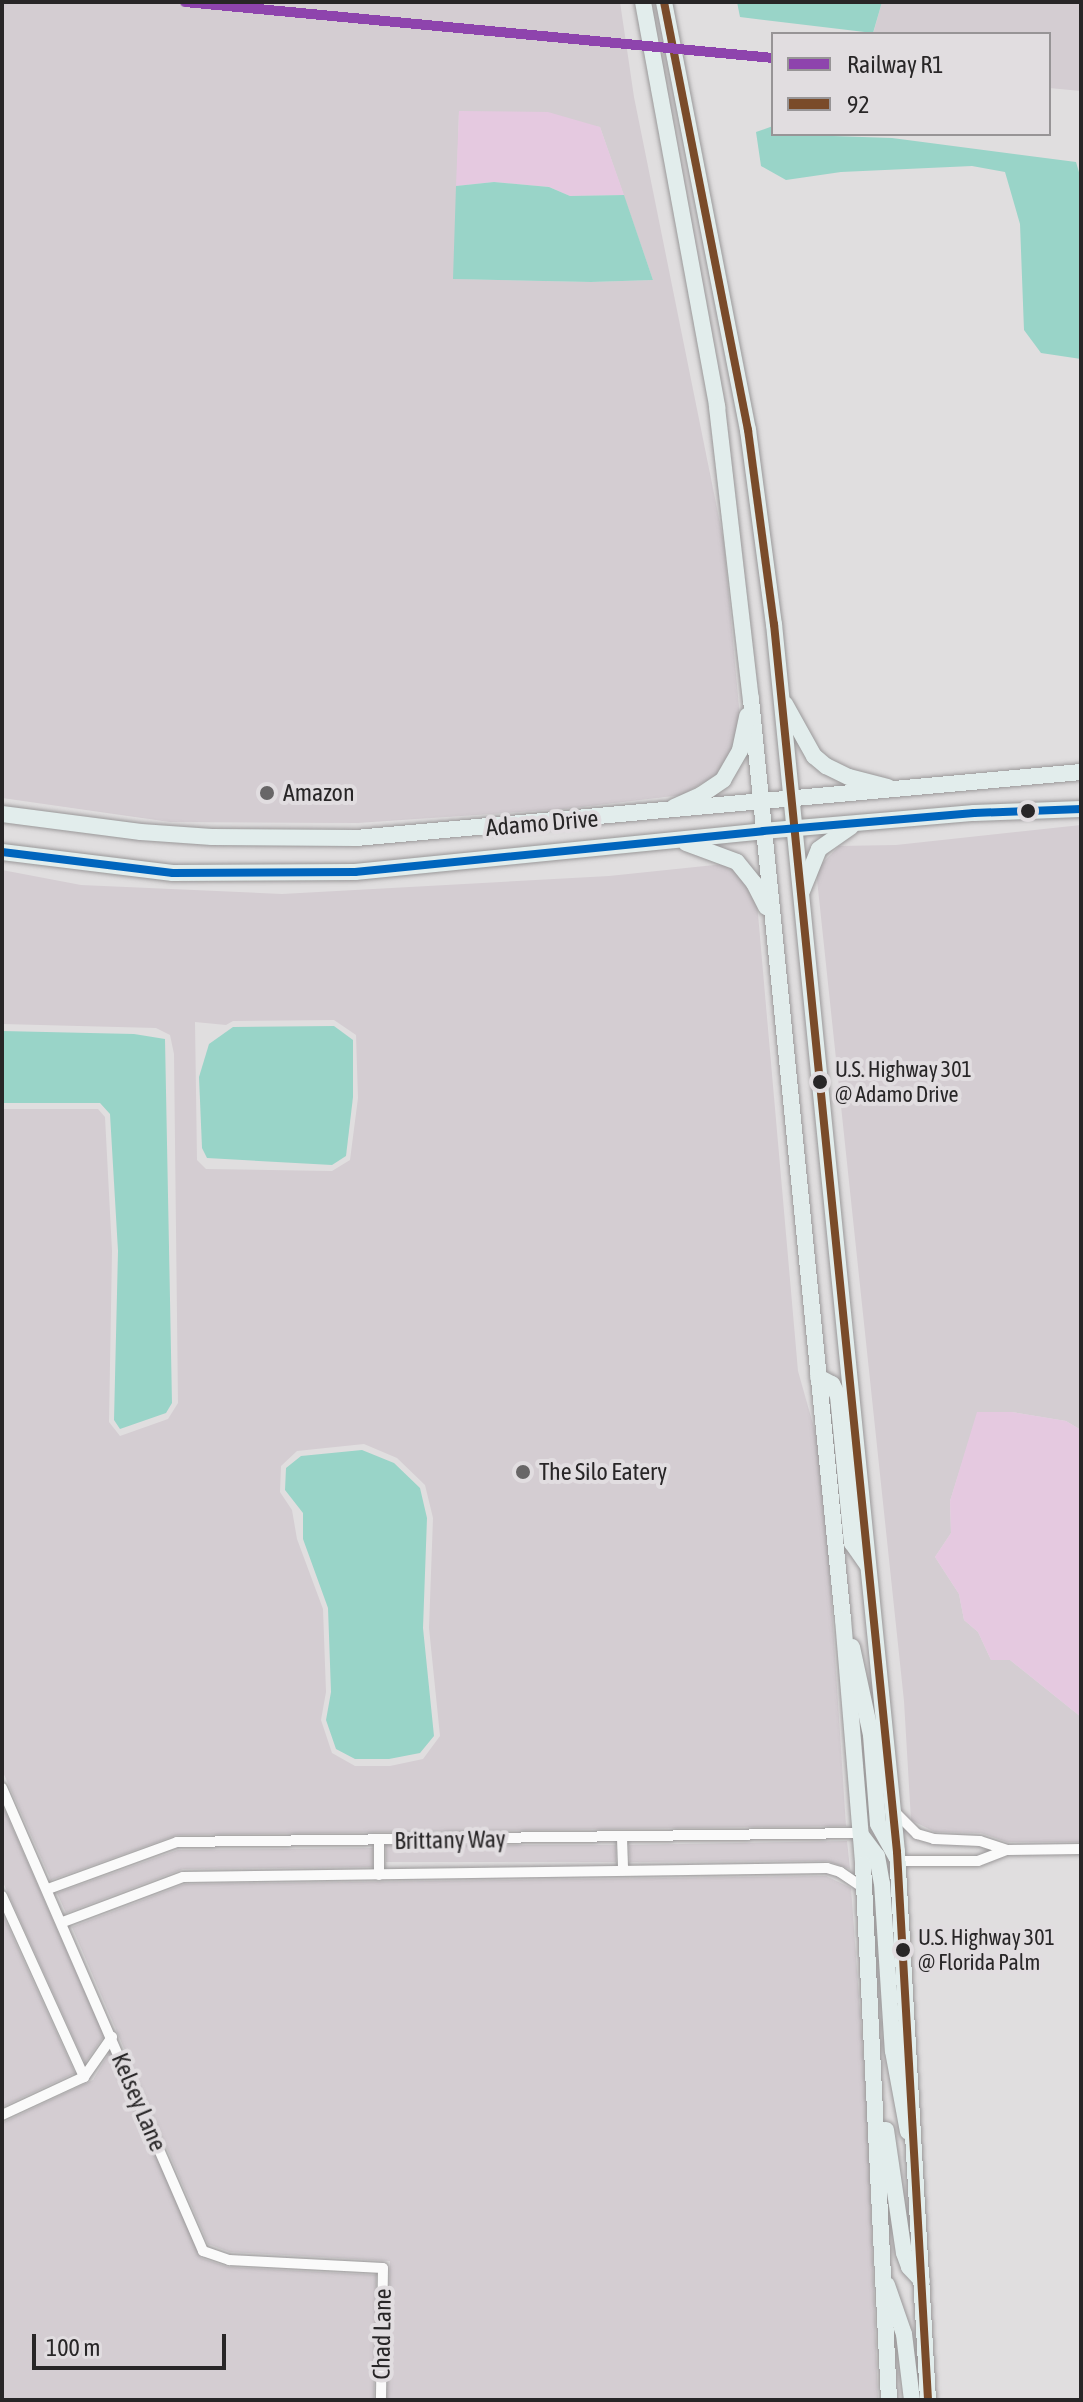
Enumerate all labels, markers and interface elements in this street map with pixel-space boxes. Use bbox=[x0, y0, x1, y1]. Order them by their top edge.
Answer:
legend bbox=[771, 32, 1051, 136]
text: Railway R1 bbox=[847, 51, 944, 78]
text: 92 bbox=[847, 91, 870, 118]
place label: Amazon bbox=[283, 779, 355, 807]
marker: Amazon bbox=[258, 784, 276, 802]
unlabelled marker bbox=[1020, 803, 1036, 819]
street label: Adamo Drive bbox=[485, 804, 599, 842]
place label: U.S. Highway 301 @ Adamo Drive bbox=[835, 1056, 972, 1108]
marker: U.S. Highway 301 @ Adamo Drive bbox=[812, 1074, 828, 1090]
place label: The Silo Eatery bbox=[539, 1458, 667, 1486]
marker: The Silo Eatery bbox=[514, 1463, 532, 1481]
street label: Brittany Way bbox=[394, 1825, 506, 1855]
place label: U.S. Highway 301 @ Florida Palm bbox=[918, 1924, 1055, 1976]
marker: U.S. Highway 301 @ Florida Palm bbox=[895, 1942, 911, 1958]
street label: Kelsey Lane bbox=[105, 2049, 173, 2155]
street label: Chad Lane bbox=[367, 2288, 397, 2380]
scale bar bbox=[36, 2318, 230, 2368]
text: 100 m bbox=[46, 2334, 100, 2361]

